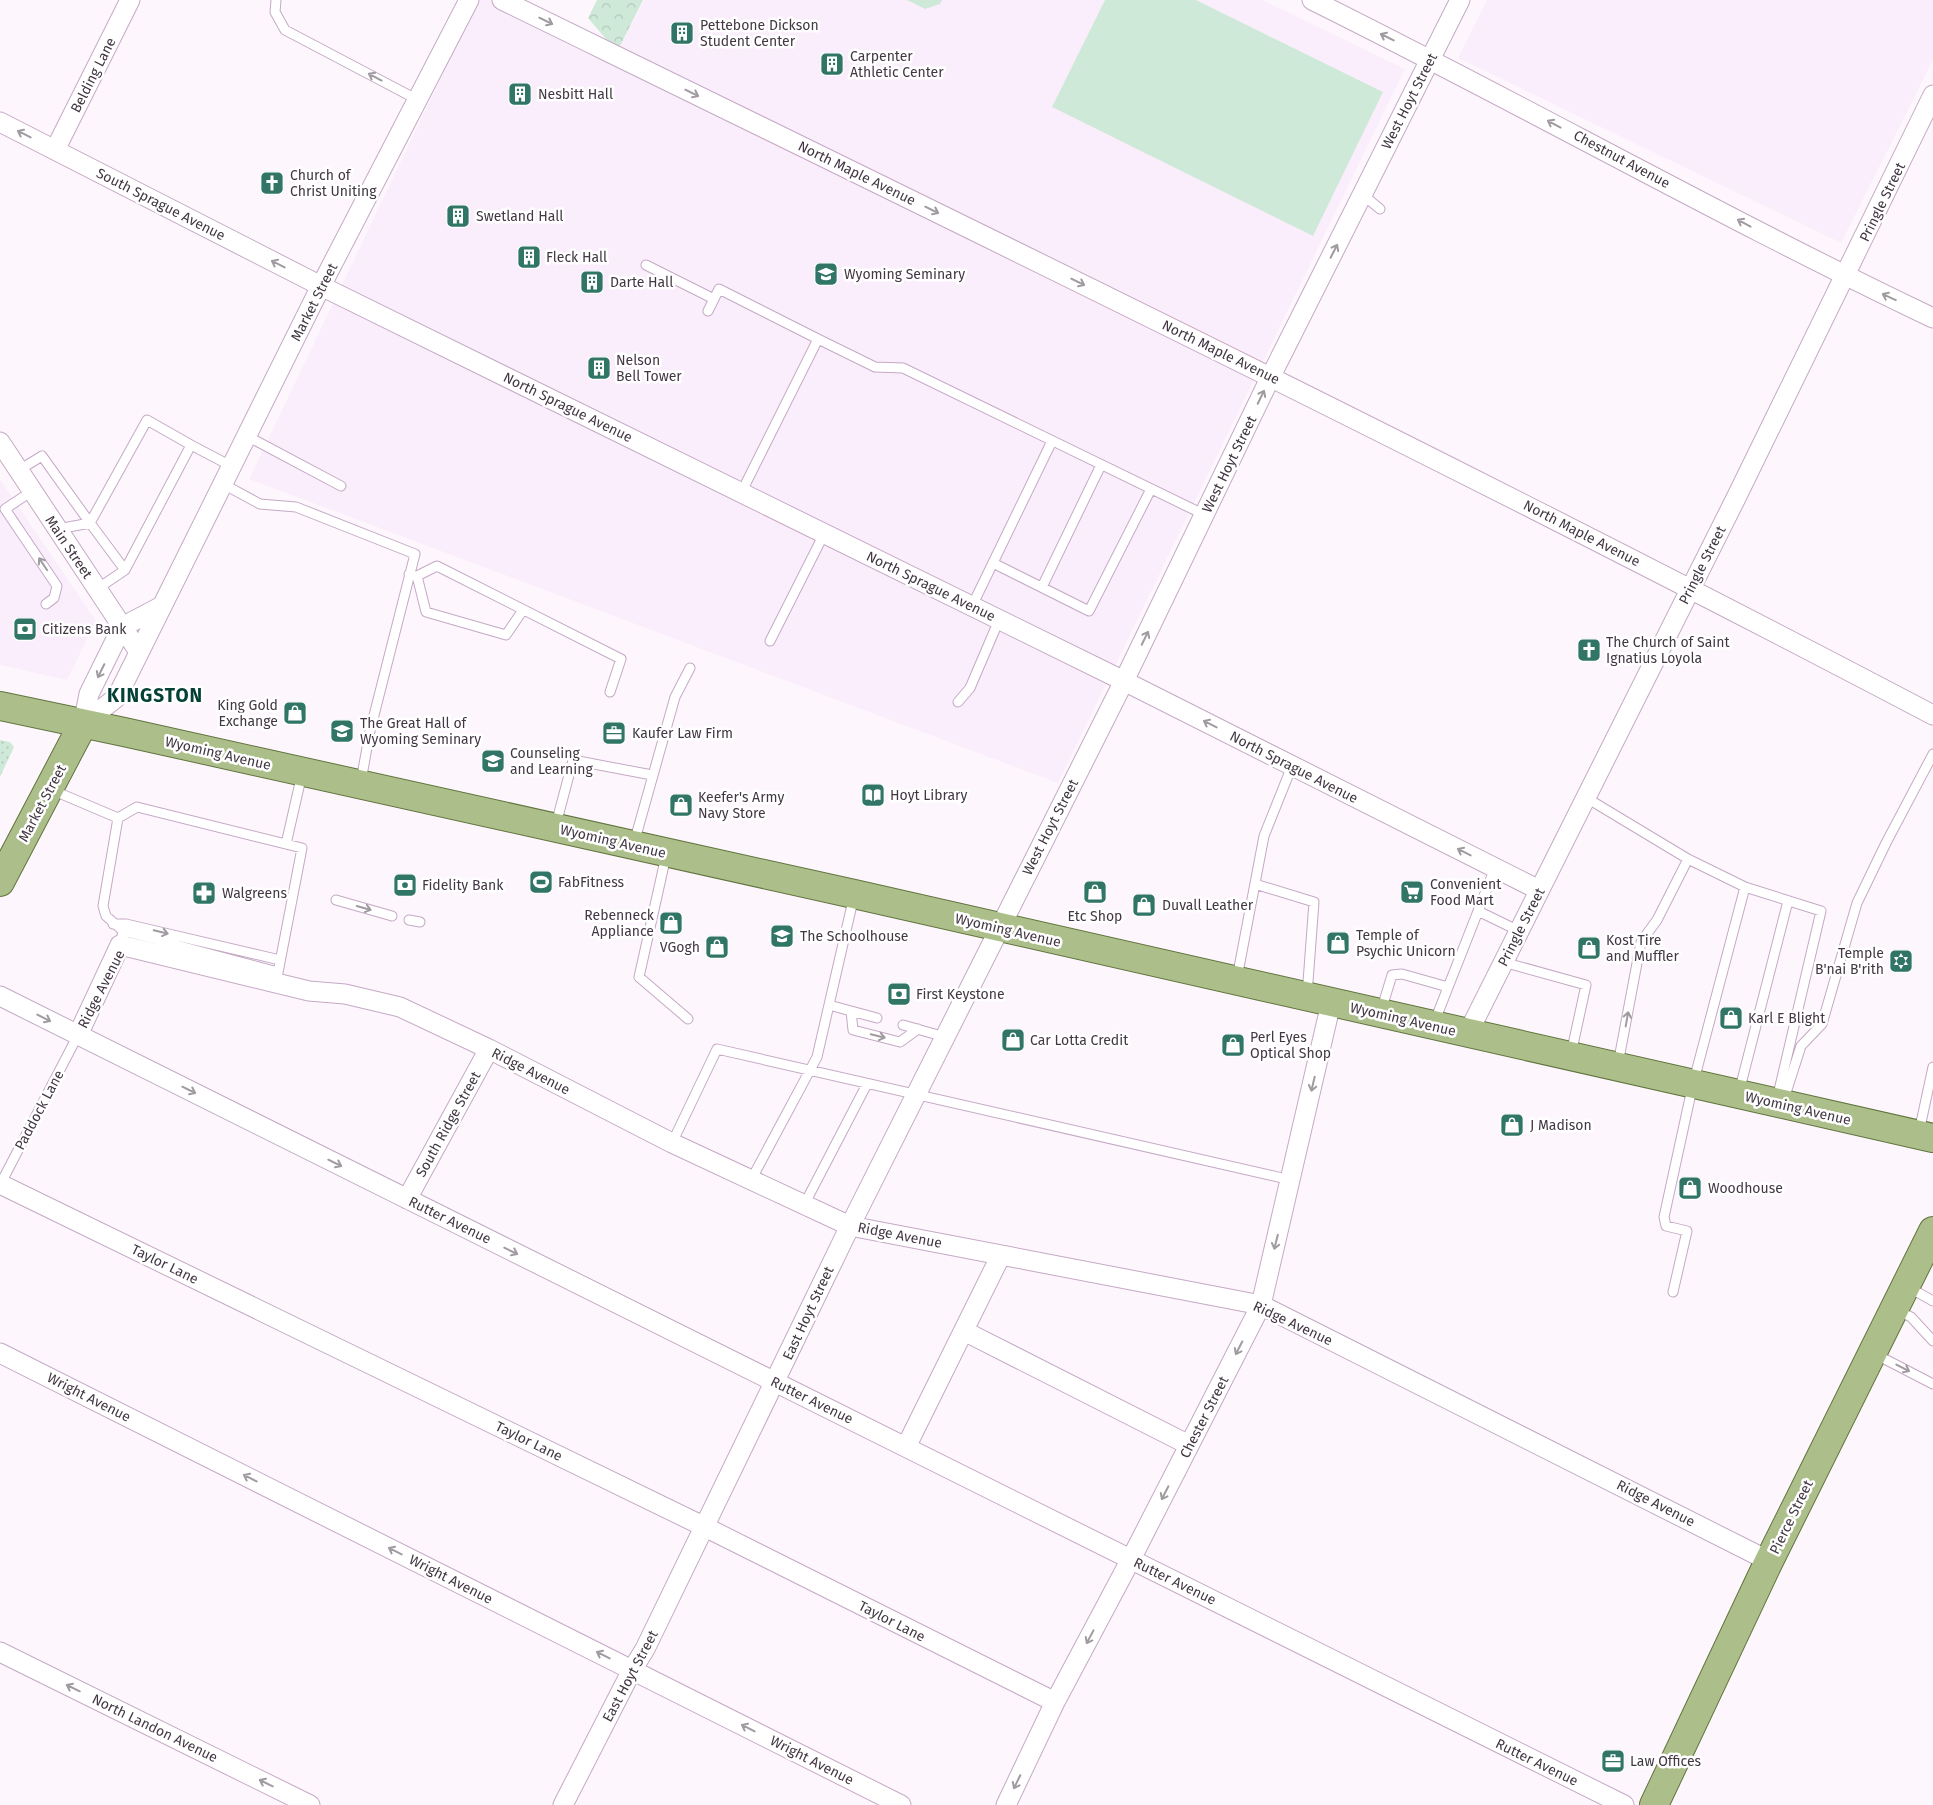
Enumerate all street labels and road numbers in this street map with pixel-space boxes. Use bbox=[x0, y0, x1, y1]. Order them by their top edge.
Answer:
street label: Belding Lane bbox=[67, 35, 120, 116]
street label: West Hoyt Street bbox=[1378, 49, 1441, 152]
street label: Chestnut Avenue bbox=[1571, 127, 1673, 192]
street label: North Maple Avenue bbox=[795, 138, 918, 209]
street label: Pringle Street bbox=[1856, 159, 1909, 245]
street label: South Sprague Avenue bbox=[93, 165, 228, 244]
street label: Market Street bbox=[287, 260, 342, 344]
street label: North Maple Avenue bbox=[1159, 317, 1282, 388]
street label: North Sprague Avenue bbox=[500, 369, 635, 446]
street label: West Hoyt Street bbox=[1199, 412, 1261, 515]
street label: North Maple Avenue bbox=[1521, 497, 1643, 570]
street label: Main Street bbox=[41, 513, 96, 583]
street label: Pringle Street bbox=[1675, 522, 1730, 607]
street label: North Sprague Avenue bbox=[863, 548, 998, 625]
street label: North Sprague Avenue bbox=[1227, 728, 1361, 807]
street label: Wyoming Avenue bbox=[163, 733, 273, 774]
street label: Market Street bbox=[15, 761, 70, 845]
street label: West Hoyt Street bbox=[1019, 775, 1082, 878]
street label: Wyoming Avenue bbox=[558, 821, 668, 862]
street label: Pringle Street bbox=[1494, 884, 1549, 969]
street label: Wyoming Avenue bbox=[953, 910, 1063, 951]
street label: Ridge Avenue bbox=[74, 947, 128, 1031]
street label: Wyoming Avenue bbox=[1348, 999, 1458, 1040]
street label: Ridge Avenue bbox=[489, 1044, 573, 1098]
street label: Paddock Lane bbox=[11, 1067, 68, 1153]
street label: South Ridge Street bbox=[412, 1068, 485, 1180]
street label: Wyoming Avenue bbox=[1743, 1088, 1853, 1129]
street label: Rutter Avenue bbox=[406, 1193, 494, 1248]
street label: Ridge Avenue bbox=[856, 1219, 944, 1252]
street label: Taylor Lane bbox=[129, 1241, 201, 1288]
street label: East Hoyt Street bbox=[779, 1263, 838, 1363]
street label: Ridge Avenue bbox=[1250, 1298, 1335, 1349]
street label: Wright Avenue bbox=[44, 1369, 133, 1426]
street label: Rutter Avenue bbox=[768, 1373, 856, 1428]
street label: Chester Street bbox=[1177, 1373, 1233, 1461]
street label: Taylor Lane bbox=[493, 1418, 565, 1465]
street label: Ridge Avenue bbox=[1614, 1476, 1698, 1530]
street label: Pierce Street bbox=[1766, 1477, 1817, 1557]
street label: Wright Avenue bbox=[406, 1551, 495, 1608]
street label: Rutter Avenue bbox=[1131, 1554, 1219, 1609]
street label: Taylor Lane bbox=[856, 1597, 928, 1645]
street label: East Hoyt Street bbox=[599, 1627, 662, 1725]
street label: North Landon Avenue bbox=[89, 1691, 220, 1766]
street label: Wright Avenue bbox=[767, 1732, 856, 1789]
street label: Rutter Avenue bbox=[1493, 1735, 1581, 1790]

